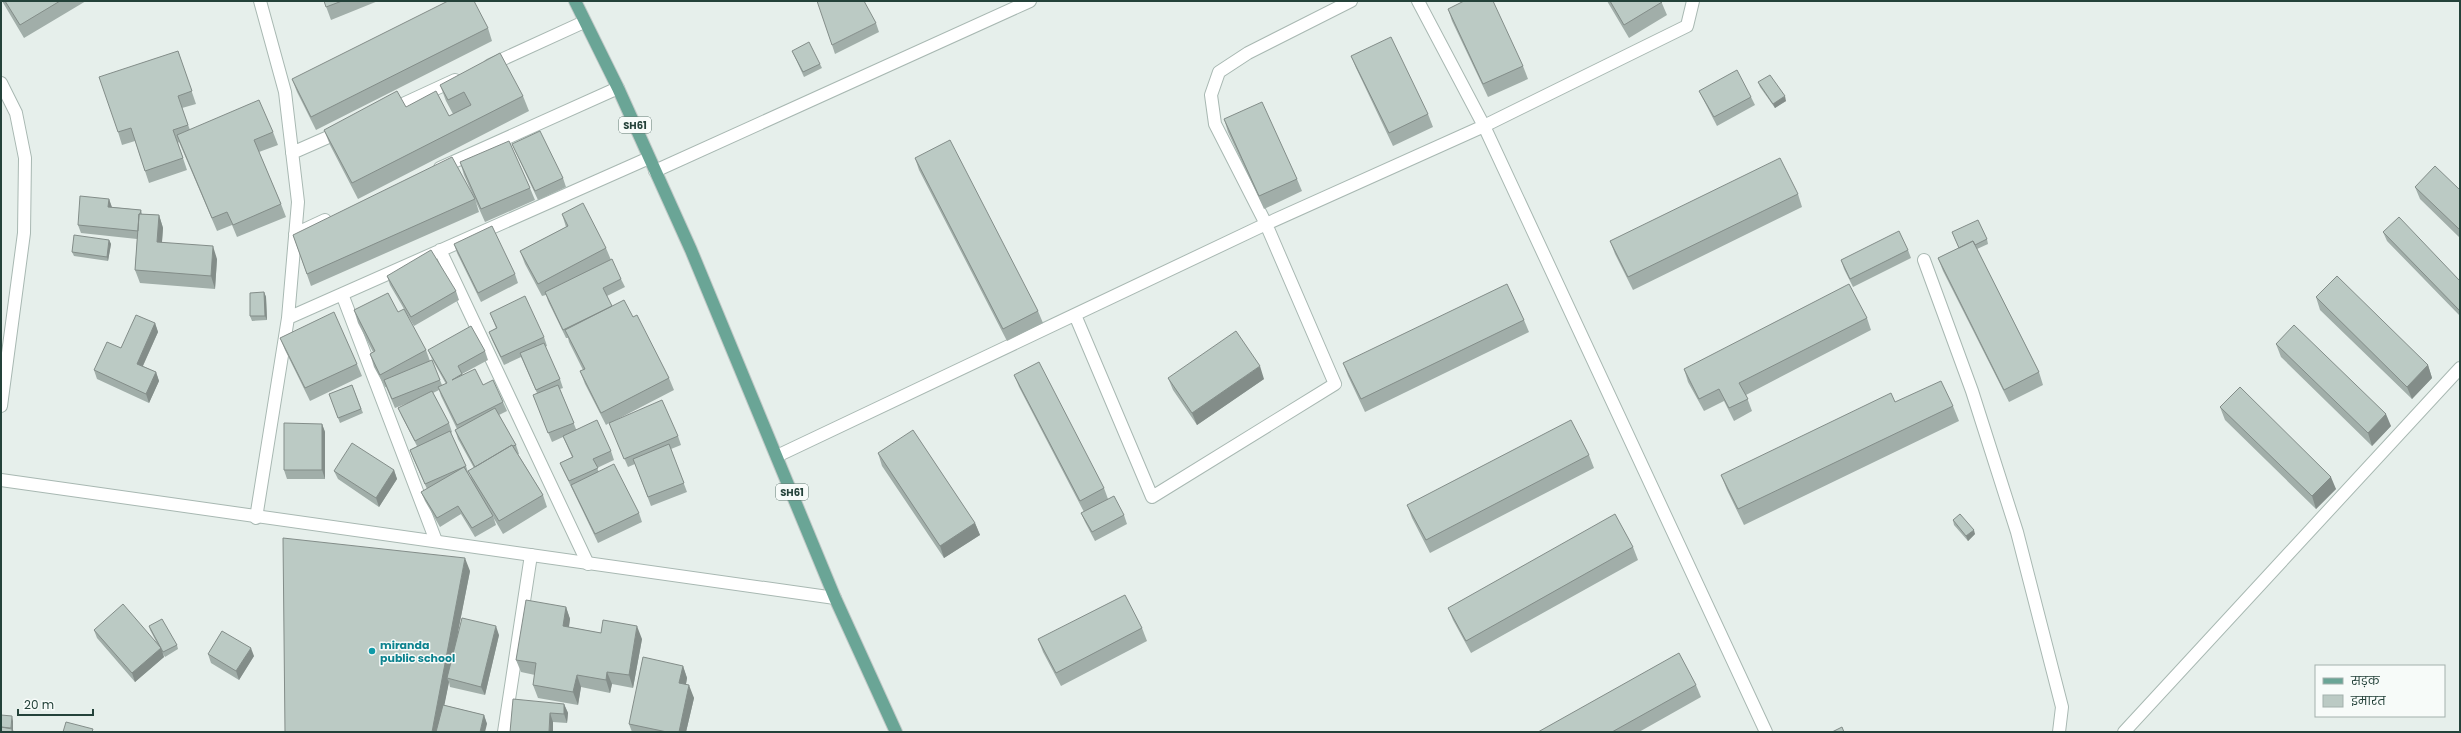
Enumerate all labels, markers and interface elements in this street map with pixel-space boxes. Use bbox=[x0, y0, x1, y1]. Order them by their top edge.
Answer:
road number: SH61 bbox=[619, 117, 651, 133]
road number: SH61 bbox=[776, 484, 808, 500]
place label: miranda public school bbox=[380, 637, 455, 666]
marker: miranda public school bbox=[367, 646, 377, 656]
legend bbox=[2315, 665, 2445, 717]
text: सड़क bbox=[2350, 672, 2381, 689]
scale bar bbox=[18, 691, 93, 717]
text: इमारत bbox=[2350, 692, 2386, 709]
text: 20 m bbox=[24, 696, 54, 713]

